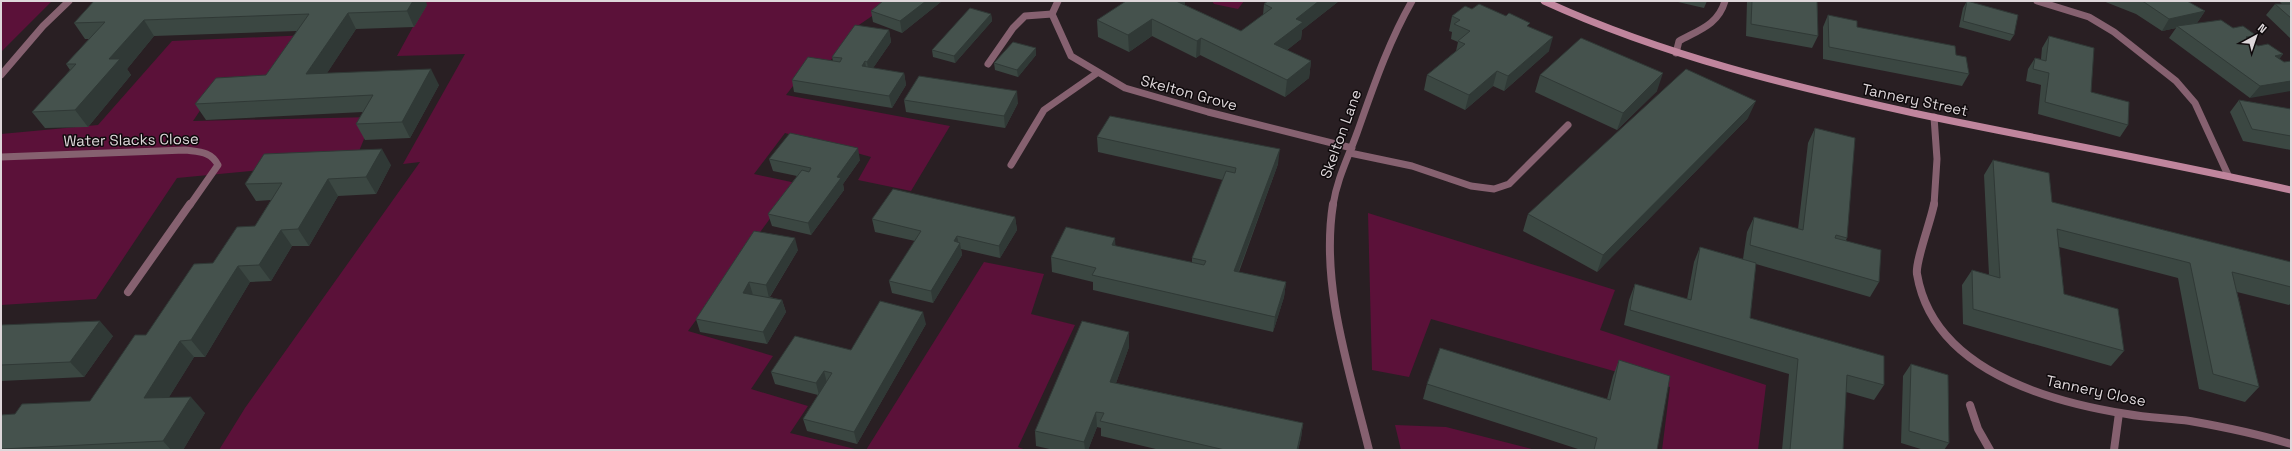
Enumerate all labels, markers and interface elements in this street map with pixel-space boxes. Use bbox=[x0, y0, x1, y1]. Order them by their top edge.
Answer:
north arrow bbox=[2236, 16, 2276, 56]
text: N bbox=[2255, 21, 2270, 36]
street label: Skelton Grove bbox=[1139, 70, 1240, 115]
street label: Tannery Street bbox=[1860, 79, 1970, 120]
street label: Skelton Lane bbox=[1316, 87, 1365, 181]
street label: Water Slacks Close bbox=[63, 129, 199, 150]
street label: Tannery Close bbox=[2045, 371, 2148, 410]

